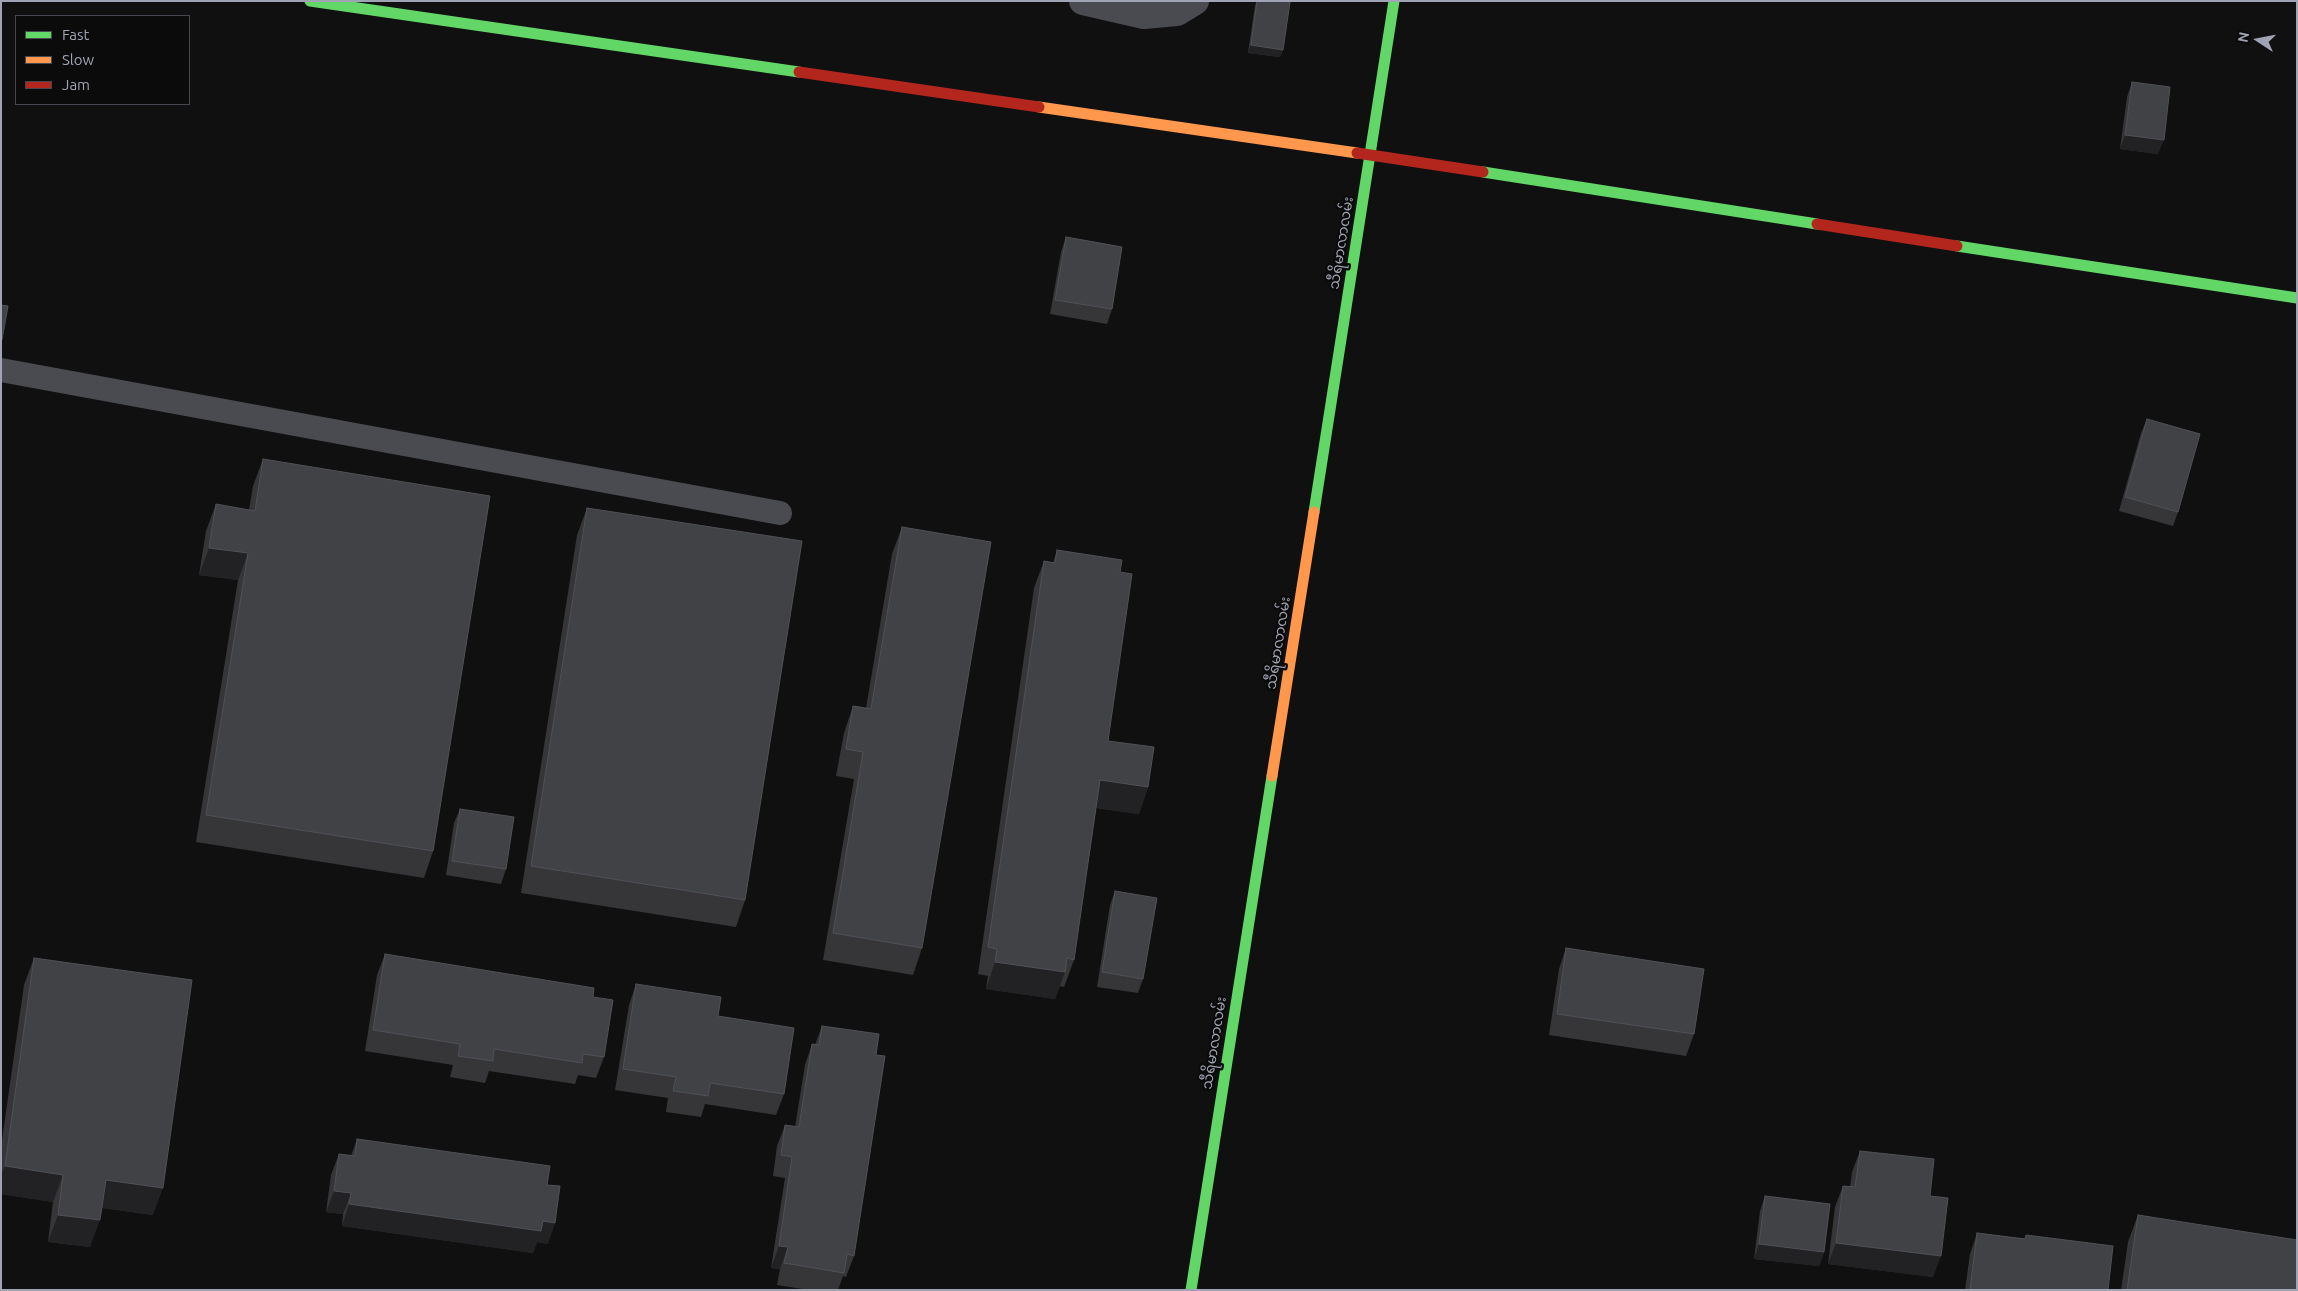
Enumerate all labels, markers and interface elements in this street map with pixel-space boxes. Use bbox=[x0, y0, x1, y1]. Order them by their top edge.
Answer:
legend bbox=[15, 15, 190, 105]
north arrow bbox=[2233, 15, 2283, 65]
text: Fast bbox=[62, 26, 89, 43]
text: N bbox=[2234, 30, 2252, 44]
text: Slow bbox=[62, 51, 94, 68]
text: Jam bbox=[62, 76, 90, 93]
street label: သီရိမာလာလမ်း bbox=[1325, 196, 1357, 290]
street label: သီရိမာလာလမ်း bbox=[1262, 596, 1294, 690]
street label: သီရိမာလာလမ်း bbox=[1198, 996, 1230, 1090]

